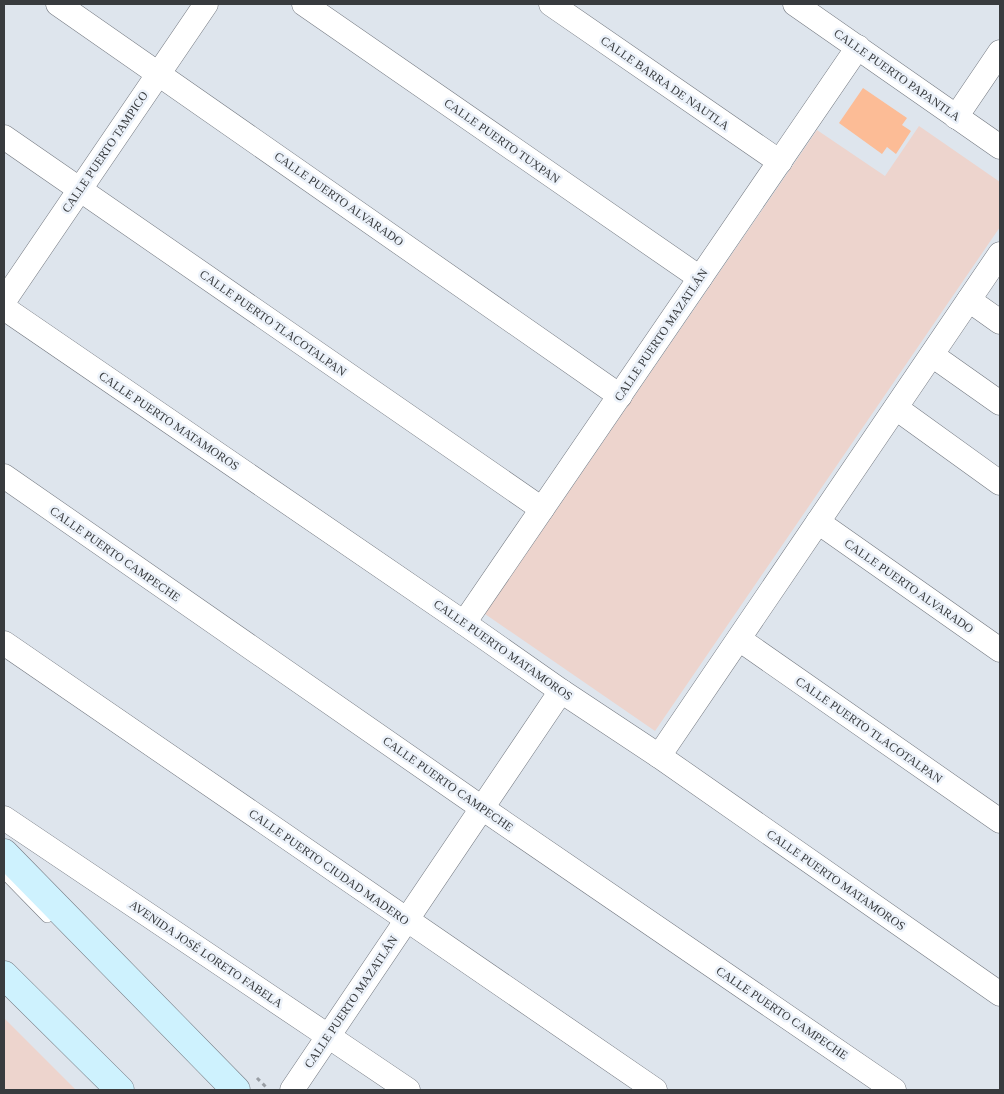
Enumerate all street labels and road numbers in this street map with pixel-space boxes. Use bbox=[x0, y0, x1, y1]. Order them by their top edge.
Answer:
street label: CALLE PUERTO PAPANTLA bbox=[831, 26, 963, 124]
street label: CALLE BARRA DE NAUTLA bbox=[598, 33, 732, 133]
street label: CALLE PUERTO TAMPICO bbox=[59, 88, 151, 215]
street label: CALLE PUERTO TUXPAN bbox=[442, 96, 563, 186]
street label: CALLE PUERTO ALVARADO bbox=[272, 149, 407, 249]
street label: CALLE PUERTO MAZATLÁN bbox=[611, 266, 711, 404]
street label: CALLE PUERTO TLACOTALPAN bbox=[197, 267, 349, 379]
street label: CALLE PUERTO MATAMOROS bbox=[96, 369, 242, 473]
street label: CALLE PUERTO CAMPECHE bbox=[47, 504, 183, 604]
street label: CALLE PUERTO ALVARADO bbox=[842, 536, 977, 636]
street label: CALLE PUERTO MATAMOROS bbox=[431, 597, 575, 703]
street label: CALLE PUERTO TLACOTALPAN bbox=[793, 674, 945, 786]
street label: CALLE PUERTO CAMPECHE bbox=[380, 734, 516, 834]
street label: CALLE PUERTO CIUDAD MADERO bbox=[246, 806, 412, 928]
street label: CALLE PUERTO MATAMOROS bbox=[764, 827, 908, 933]
street label: AVENIDA JOSÉ LORETO FABELA bbox=[127, 897, 285, 1011]
street label: CALLE PUERTO MAZATLÁN bbox=[301, 933, 401, 1071]
street label: CALLE PUERTO CAMPECHE bbox=[714, 964, 850, 1062]

